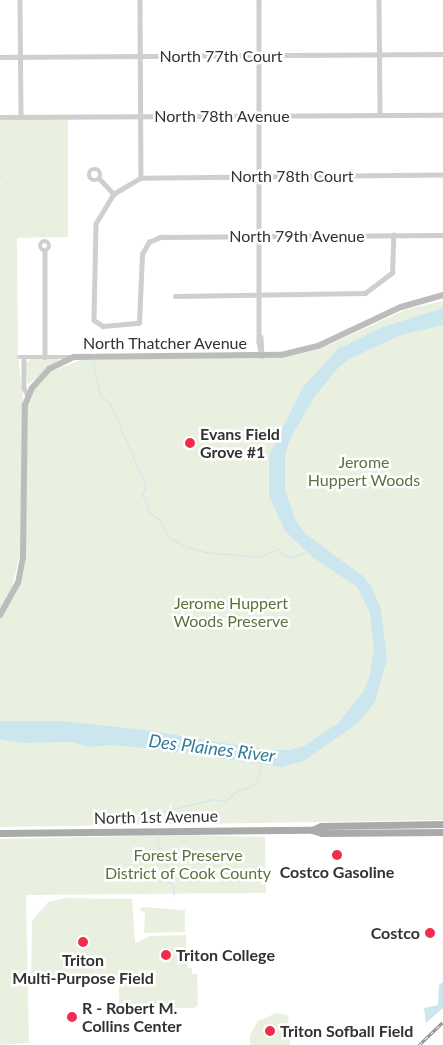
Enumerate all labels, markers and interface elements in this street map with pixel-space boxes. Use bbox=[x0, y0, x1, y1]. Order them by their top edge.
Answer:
street label: North 77th Court bbox=[159, 46, 283, 66]
street label: North 78th Avenue bbox=[154, 106, 290, 126]
street label: North 78th Court bbox=[230, 166, 354, 186]
street label: North 79th Avenue bbox=[229, 226, 365, 246]
street label: North Thatcher Avenue bbox=[82, 333, 248, 353]
place label: Evans Field Grove #1 bbox=[200, 424, 280, 462]
marker: Evans Field Grove #1 bbox=[184, 437, 196, 449]
park label: Jerome Huppert Woods bbox=[308, 452, 420, 490]
park label: Jerome Huppert Woods Preserve bbox=[174, 593, 288, 631]
water label: Des Plaines River bbox=[147, 730, 277, 766]
street label: North 1st Avenue bbox=[94, 806, 218, 828]
park label: Forest Preserve District of Cook County bbox=[105, 845, 271, 883]
marker: Costco Gasoline bbox=[331, 849, 343, 861]
place label: Costco Gasoline bbox=[280, 862, 394, 882]
place label: Costco bbox=[371, 923, 420, 943]
marker: Costco bbox=[424, 927, 436, 939]
marker: Triton Multi-Purpose Field bbox=[77, 936, 89, 948]
place label: Triton College bbox=[176, 945, 275, 965]
marker: Triton College bbox=[160, 949, 172, 961]
place label: Triton Multi-Purpose Field bbox=[12, 950, 154, 988]
place label: R - Robert M. Collins Center bbox=[82, 998, 182, 1036]
marker: R - Robert M. Collins Center bbox=[66, 1011, 78, 1023]
place label: Triton Sofball Field bbox=[280, 1021, 413, 1041]
marker: Triton Sofball Field bbox=[264, 1025, 276, 1037]

